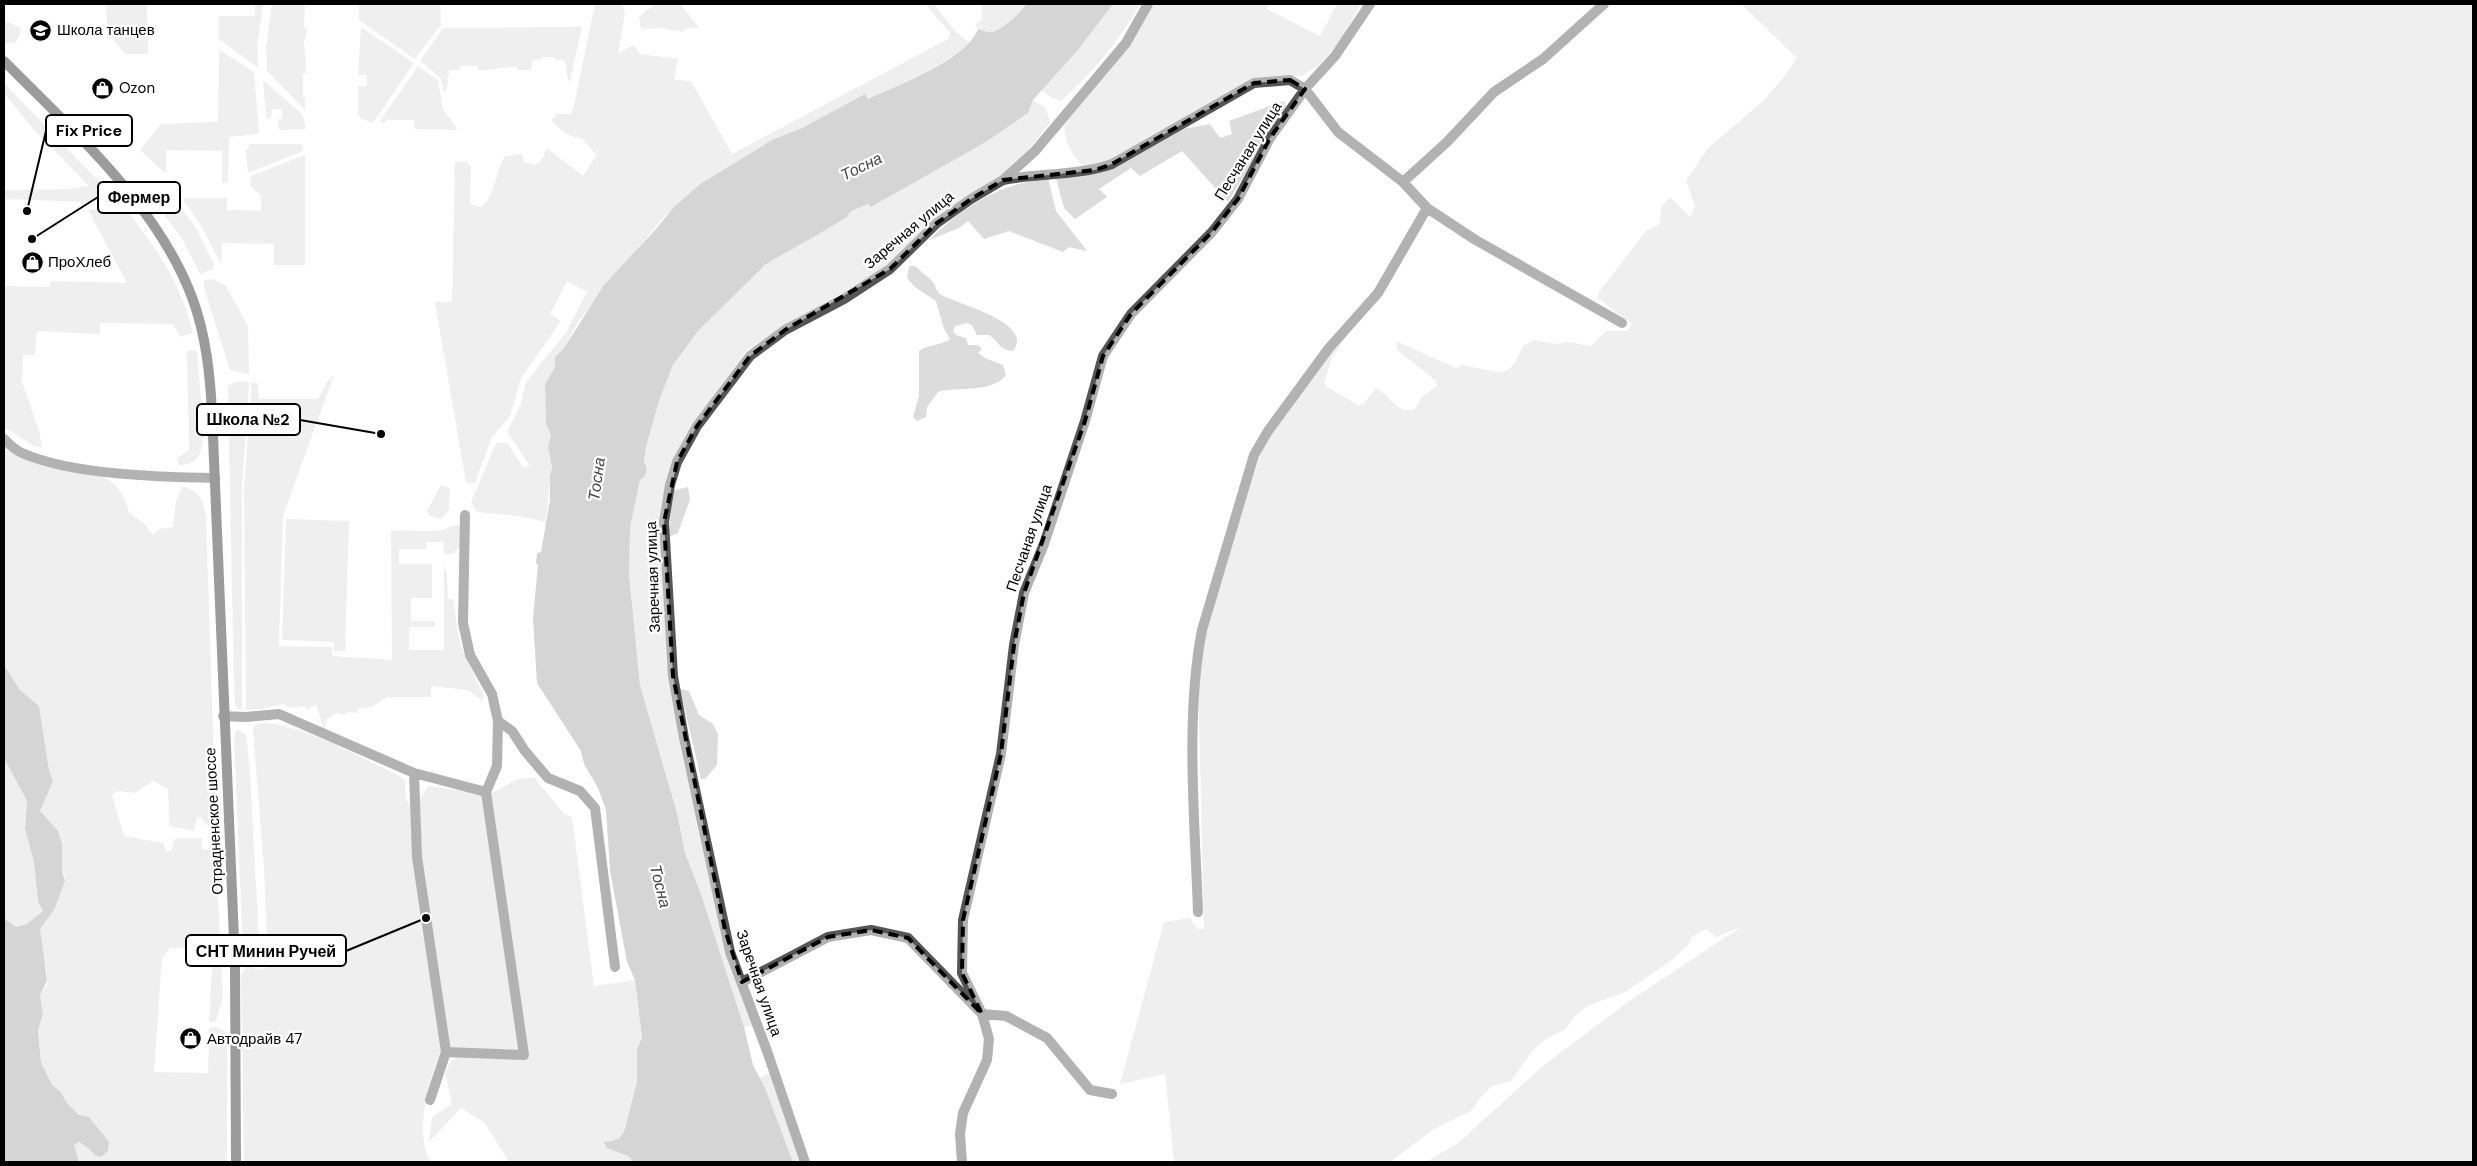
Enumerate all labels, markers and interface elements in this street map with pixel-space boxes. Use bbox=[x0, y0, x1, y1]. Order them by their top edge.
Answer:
school or university icon: Школа танцев bbox=[29, 18, 53, 42]
place label: Школа танцев bbox=[57, 20, 155, 40]
shop icon: Ozon bbox=[91, 76, 115, 100]
place label: Ozon bbox=[119, 78, 155, 98]
street label: Песчаная улица bbox=[1210, 97, 1287, 204]
callout: Fix Price bbox=[46, 115, 132, 146]
text: Fix Price bbox=[56, 120, 122, 141]
water label: Тосна bbox=[837, 147, 886, 185]
callout: Фермер bbox=[98, 182, 180, 213]
street label: Заречная улица bbox=[860, 186, 959, 273]
text: Фермер bbox=[108, 187, 171, 208]
shop icon: ПроХлеб bbox=[20, 250, 44, 274]
place label: ПроХлеб bbox=[48, 252, 111, 272]
callout: Школа №2 bbox=[197, 404, 300, 435]
text: Школа №2 bbox=[206, 409, 290, 430]
water label: Тосна bbox=[583, 456, 610, 502]
street label: Песчаная улица bbox=[1001, 481, 1057, 594]
street label: Заречная улица bbox=[641, 520, 665, 633]
street label: Отрадненское шоссе bbox=[200, 747, 228, 895]
water label: Тосна bbox=[645, 862, 676, 910]
street label: Заречная улица bbox=[731, 927, 787, 1040]
callout: СНТ Минин Ручей bbox=[186, 935, 346, 966]
text: СНТ Минин Ручей bbox=[196, 941, 336, 962]
shop icon: Автодрайв 47 bbox=[179, 1027, 203, 1051]
place label: Автодрайв 47 bbox=[207, 1029, 302, 1049]

